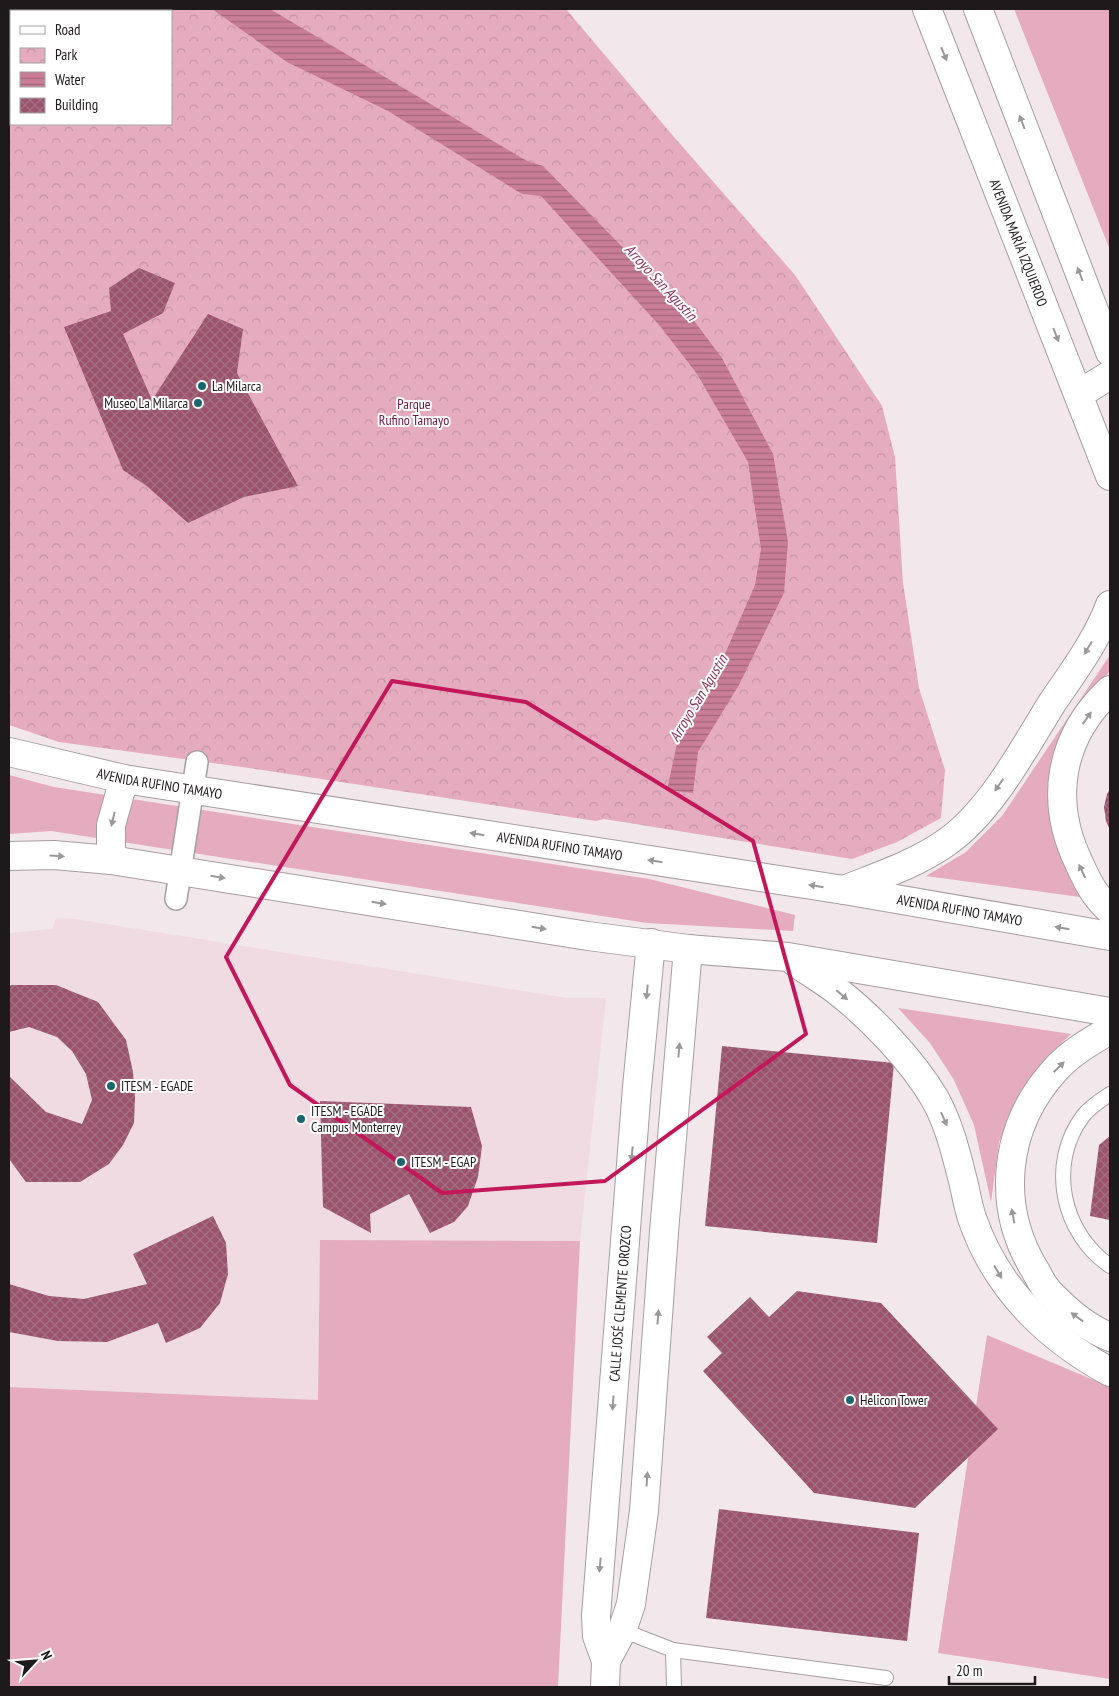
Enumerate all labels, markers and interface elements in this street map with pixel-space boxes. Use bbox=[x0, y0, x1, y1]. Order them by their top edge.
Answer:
legend bbox=[10, 10, 172, 125]
text: Road bbox=[55, 20, 81, 39]
text: Park bbox=[55, 45, 77, 64]
one-way arrow bbox=[941, 47, 949, 62]
text: Water bbox=[55, 70, 86, 89]
text: Building bbox=[55, 95, 98, 114]
one-way arrow bbox=[1017, 115, 1025, 130]
street label: AVENIDA MARÍA IZQUIERDO bbox=[985, 176, 1052, 309]
water label: Arroyo San Agustin bbox=[621, 240, 702, 325]
one-way arrow bbox=[1076, 266, 1084, 281]
one-way arrow bbox=[1053, 328, 1060, 343]
place label: La Milarca bbox=[212, 377, 261, 395]
marker: La Milarca bbox=[196, 380, 208, 392]
place label: Museo La Milarca bbox=[104, 394, 188, 412]
park label: Parque Rufino Tamayo bbox=[379, 395, 449, 429]
marker: Museo La Milarca bbox=[192, 397, 204, 409]
one-way arrow bbox=[1083, 642, 1092, 655]
water label: Arroyo San Agustin bbox=[665, 650, 732, 745]
one-way arrow bbox=[1082, 711, 1092, 725]
street label: AVENIDA RUFINO TAMAYO bbox=[95, 764, 224, 803]
one-way arrow bbox=[994, 778, 1004, 792]
one-way arrow bbox=[109, 812, 117, 827]
street label: AVENIDA RUFINO TAMAYO bbox=[496, 828, 624, 865]
one-way arrow bbox=[469, 830, 485, 838]
one-way arrow bbox=[50, 852, 66, 860]
one-way arrow bbox=[647, 857, 663, 865]
one-way arrow bbox=[1078, 864, 1086, 878]
one-way arrow bbox=[211, 874, 227, 882]
one-way arrow bbox=[807, 882, 823, 890]
street label: AVENIDA RUFINO TAMAYO bbox=[896, 890, 1024, 930]
one-way arrow bbox=[371, 899, 387, 907]
one-way arrow bbox=[532, 924, 548, 932]
one-way arrow bbox=[1054, 924, 1070, 932]
one-way arrow bbox=[643, 984, 651, 1000]
one-way arrow bbox=[835, 990, 848, 1001]
one-way arrow bbox=[675, 1042, 683, 1058]
one-way arrow bbox=[1052, 1061, 1064, 1073]
place label: ITESM - EGADE bbox=[121, 1077, 193, 1095]
marker: ITESM - EGADE bbox=[105, 1080, 117, 1092]
place label: ITESM - EGADE Campus Monterrey bbox=[311, 1102, 402, 1136]
one-way arrow bbox=[941, 1112, 949, 1126]
marker: ITESM - EGADE Campus Monterrey bbox=[295, 1113, 307, 1125]
one-way arrow bbox=[627, 1146, 635, 1162]
place label: ITESM - EGAP bbox=[411, 1153, 476, 1171]
marker: ITESM - EGAP bbox=[395, 1156, 407, 1168]
one-way arrow bbox=[1009, 1208, 1017, 1223]
street label: CALLE JOSÉ CLEMENTE OROZCO bbox=[605, 1225, 635, 1382]
one-way arrow bbox=[993, 1265, 1003, 1278]
one-way arrow bbox=[654, 1308, 662, 1324]
one-way arrow bbox=[1070, 1312, 1084, 1322]
place label: Helicon Tower bbox=[860, 1391, 928, 1409]
marker: Helicon Tower bbox=[844, 1394, 856, 1406]
one-way arrow bbox=[609, 1395, 617, 1411]
one-way arrow bbox=[643, 1470, 651, 1486]
one-way arrow bbox=[596, 1557, 604, 1573]
north arrow bbox=[10, 1636, 60, 1686]
text: N bbox=[37, 1648, 56, 1663]
scale bar bbox=[949, 1654, 1035, 1686]
text: 20 m bbox=[956, 1661, 982, 1680]

